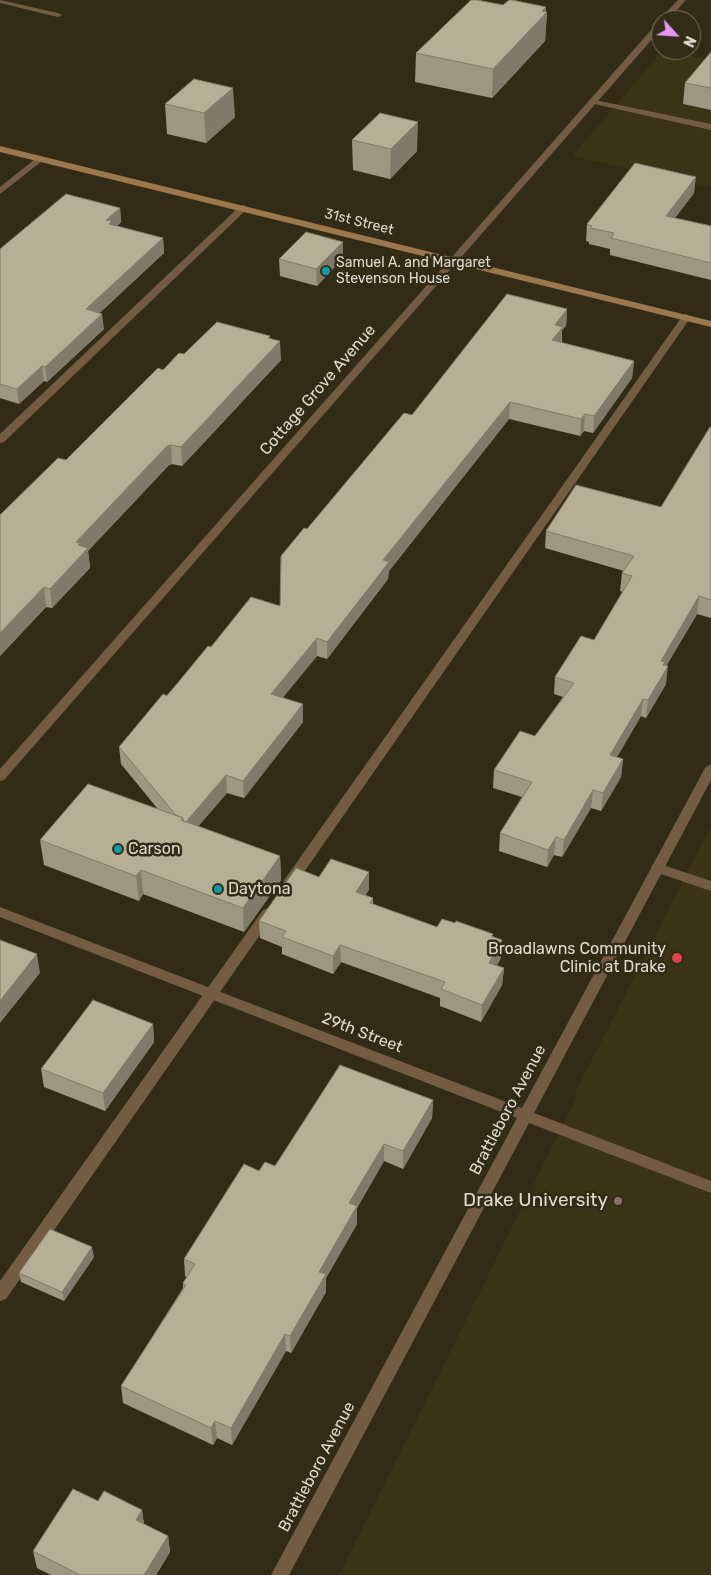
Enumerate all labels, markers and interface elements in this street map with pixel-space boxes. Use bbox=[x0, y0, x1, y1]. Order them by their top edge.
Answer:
north arrow bbox=[651, 10, 701, 60]
text: N bbox=[679, 33, 699, 50]
street label: 31st Street bbox=[323, 205, 395, 239]
place label: Samuel A. and Margaret Stevenson House bbox=[336, 255, 491, 288]
marker: Samuel A. and Margaret Stevenson House bbox=[320, 265, 332, 277]
street label: Cottage Grove Avenue bbox=[256, 321, 380, 459]
place label: Carson bbox=[128, 839, 181, 859]
marker: Carson bbox=[112, 843, 124, 855]
place label: Daytona bbox=[228, 879, 290, 899]
marker: Daytona bbox=[212, 883, 224, 895]
place label: Broadlawns Community Clinic at Drake bbox=[488, 939, 666, 977]
marker: Broadlawns Community Clinic at Drake bbox=[670, 951, 684, 965]
street label: 29th Street bbox=[319, 1009, 405, 1057]
street label: Brattleboro Avenue bbox=[466, 1042, 550, 1178]
place label: Drake University bbox=[463, 1190, 608, 1212]
marker: Drake University bbox=[612, 1195, 624, 1207]
street label: Brattleboro Avenue bbox=[275, 1399, 359, 1535]

